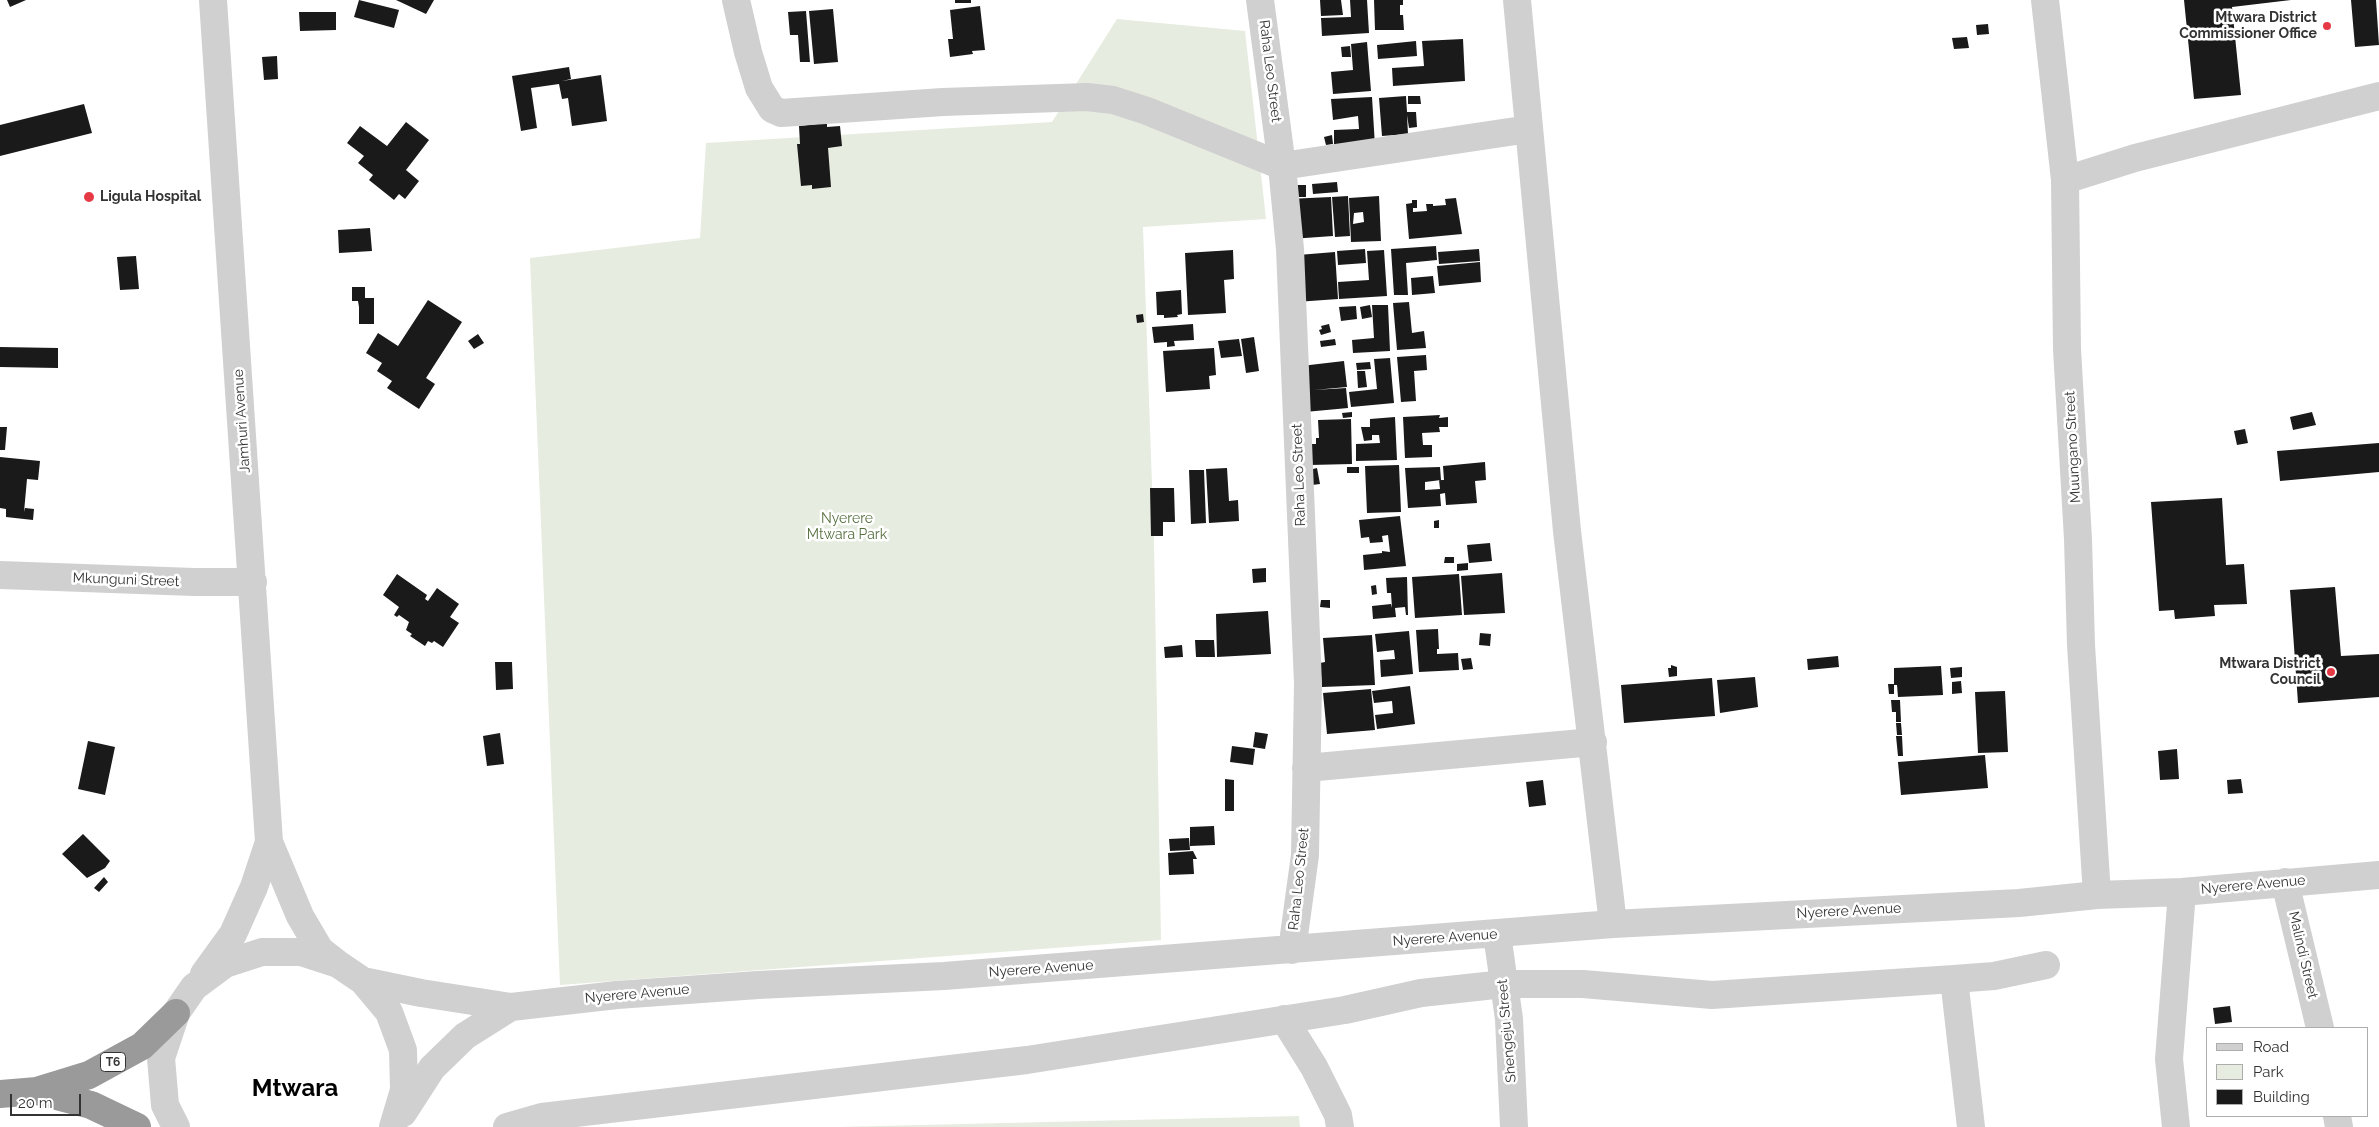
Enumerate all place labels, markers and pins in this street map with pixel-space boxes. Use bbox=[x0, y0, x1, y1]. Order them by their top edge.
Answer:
place label: Mtwara District Commissioner Office bbox=[2179, 10, 2317, 42]
marker: Mtwara District Commissioner Office bbox=[2321, 20, 2333, 32]
place label: Ligula Hospital bbox=[100, 189, 201, 205]
marker: Ligula Hospital bbox=[82, 190, 96, 204]
place label: Mtwara District Council bbox=[2219, 656, 2321, 689]
marker: Mtwara District Council bbox=[2325, 666, 2337, 678]

